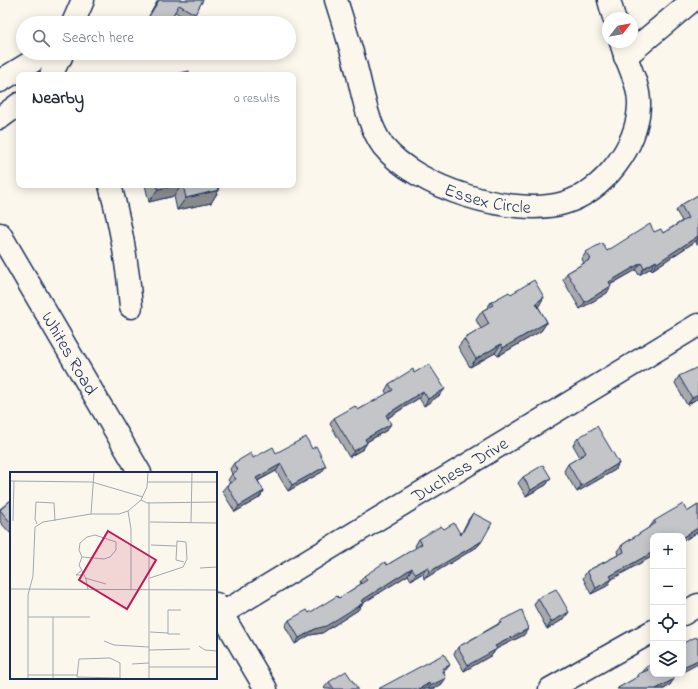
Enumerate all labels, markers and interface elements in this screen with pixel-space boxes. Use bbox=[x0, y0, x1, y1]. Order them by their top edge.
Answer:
north arrow bbox=[602, 12, 638, 48]
search box bbox=[16, 16, 296, 60]
icon: search bbox=[30, 27, 52, 49]
text: Search here bbox=[62, 27, 134, 49]
text: Nearby bbox=[32, 86, 84, 111]
text: 0 results bbox=[234, 89, 280, 108]
street label: Essex Circle bbox=[440, 178, 532, 222]
street label: Whites Road bbox=[33, 307, 103, 401]
street label: Duchess Drive bbox=[407, 431, 515, 511]
inset map bbox=[10, 472, 217, 679]
map controls bbox=[650, 533, 686, 677]
button: + bbox=[650, 533, 686, 569]
button: − bbox=[650, 569, 686, 605]
button: locate bbox=[650, 605, 686, 641]
button: layers bbox=[650, 641, 686, 677]

